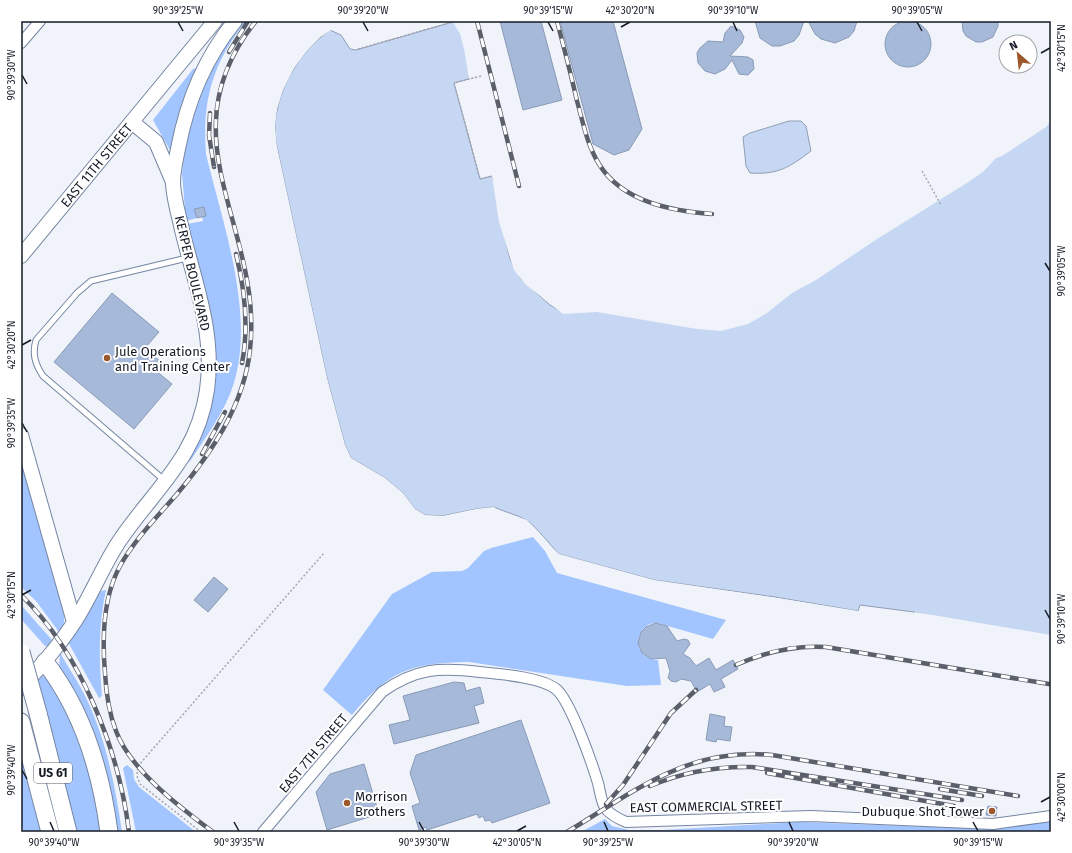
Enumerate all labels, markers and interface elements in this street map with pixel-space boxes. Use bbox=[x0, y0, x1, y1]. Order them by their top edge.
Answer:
text: 90°39'25"W bbox=[153, 5, 204, 17]
text: 90°39'20"W bbox=[337, 5, 389, 17]
text: 90°39'15"W bbox=[523, 5, 574, 17]
text: 42°30'20"N bbox=[605, 5, 655, 17]
text: 90°39'10"W bbox=[708, 5, 759, 17]
text: 90°39'05"W bbox=[892, 5, 943, 17]
text: 42°30'15"N bbox=[1056, 24, 1068, 72]
north arrow bbox=[998, 34, 1038, 74]
text: N bbox=[1007, 38, 1020, 53]
text: 90°39'30"W bbox=[6, 49, 18, 101]
street label: EAST 11TH STREET bbox=[58, 120, 135, 210]
street label: KERPER BOULEVARD bbox=[172, 214, 213, 332]
text: 90°39'05"W bbox=[1056, 245, 1068, 296]
text: 42°30'20"N bbox=[6, 320, 18, 370]
place label: Jule Operations and Training Center bbox=[115, 344, 230, 374]
marker: Jule Operations and Training Center bbox=[102, 353, 112, 363]
text: 90°39'35"W bbox=[6, 397, 18, 448]
text: 42°30'15"N bbox=[6, 571, 18, 619]
text: 90°39'10"W bbox=[1056, 593, 1068, 644]
street label: EAST 7TH STREET bbox=[276, 711, 351, 796]
text: 90°39'40"W bbox=[6, 744, 18, 796]
road number: US 61 bbox=[34, 763, 72, 783]
text: 42°30'00"N bbox=[1056, 772, 1068, 822]
place label: Morrison Brothers bbox=[355, 789, 408, 819]
marker: Morrison Brothers bbox=[342, 798, 352, 808]
street label: EAST COMMERCIAL STREET bbox=[630, 798, 783, 815]
place label: Dubuque Shot Tower bbox=[861, 804, 984, 819]
marker: Dubuque Shot Tower bbox=[987, 806, 997, 816]
text: 90°39'40"W bbox=[28, 837, 80, 849]
text: 90°39'35"W bbox=[214, 837, 265, 849]
text: 90°39'30"W bbox=[398, 837, 450, 849]
text: 42°30'05"N bbox=[493, 837, 541, 849]
text: 90°39'25"W bbox=[583, 837, 634, 849]
text: 90°39'20"W bbox=[767, 837, 819, 849]
text: 90°39'15"W bbox=[953, 837, 1004, 849]

